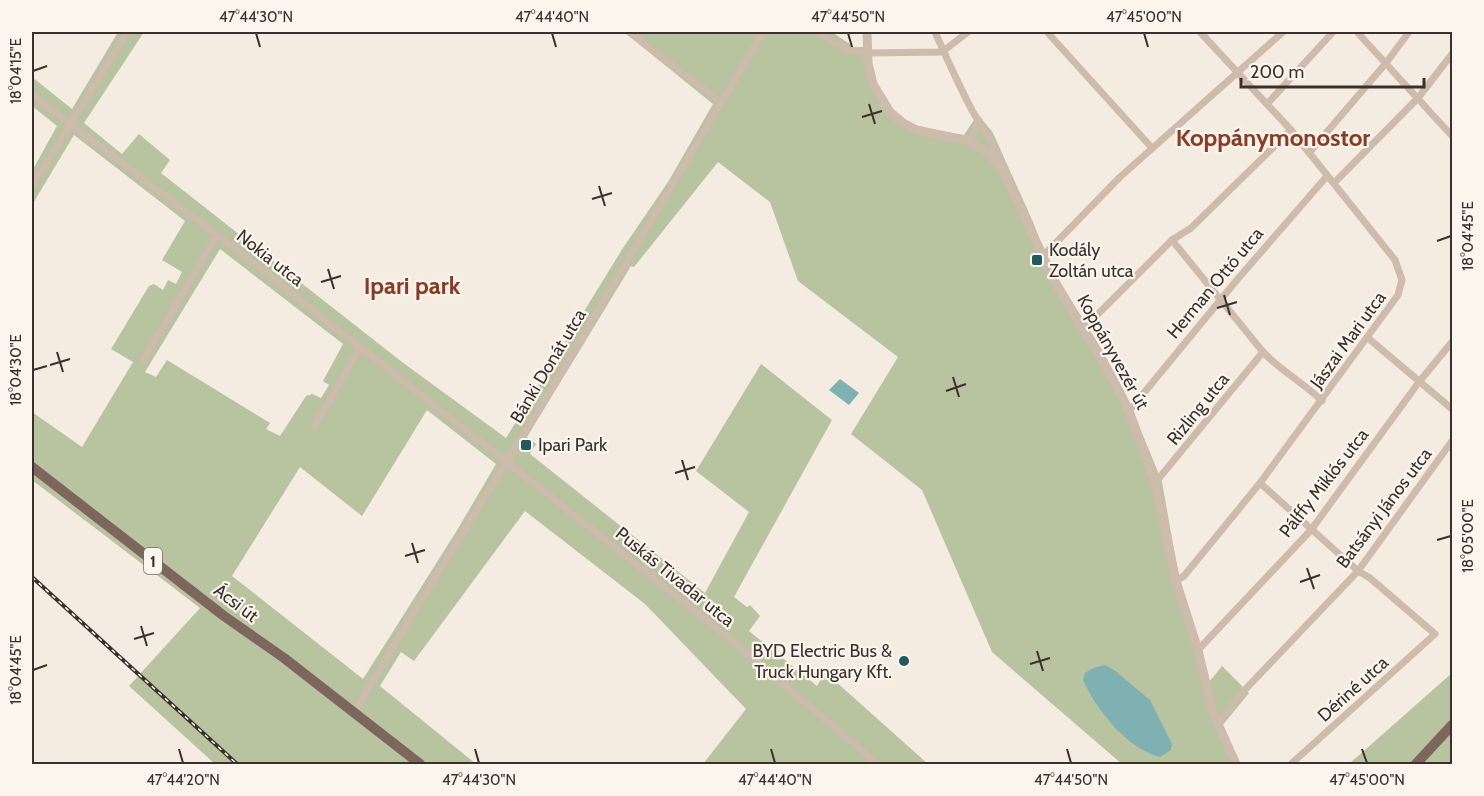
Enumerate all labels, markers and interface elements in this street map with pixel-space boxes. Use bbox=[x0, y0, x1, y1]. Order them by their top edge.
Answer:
text: 47°44'30"N bbox=[219, 8, 293, 26]
text: 47°44'40"N bbox=[515, 8, 589, 26]
text: 47°44'50"N bbox=[811, 8, 885, 26]
text: 47°45'00"N bbox=[1106, 8, 1182, 26]
text: 18°04'15"E bbox=[7, 38, 25, 104]
scale bar bbox=[1241, 51, 1424, 89]
text: 200 m bbox=[1250, 61, 1304, 83]
district label: Koppánymonostor bbox=[1176, 123, 1370, 152]
text: 18°04'45"E bbox=[1459, 201, 1477, 271]
street label: Herman Ottó utca bbox=[1162, 223, 1268, 343]
street label: Nokia utca bbox=[232, 225, 308, 291]
place label: Kodály Zoltán utca bbox=[1049, 239, 1134, 282]
marker: Kodály Zoltán utca bbox=[1030, 253, 1044, 267]
district label: Ipari park bbox=[364, 271, 461, 300]
street label: Jászai Mari utca bbox=[1305, 287, 1391, 394]
street label: Koppányvezér út bbox=[1072, 291, 1154, 413]
street label: Bánki Donát utca bbox=[505, 305, 591, 427]
text: 18°04'30"E bbox=[7, 334, 25, 406]
street label: Rizling utca bbox=[1162, 368, 1234, 449]
street label: Pálffy Miklós utca bbox=[1275, 424, 1374, 542]
place label: Ipari Park bbox=[538, 434, 608, 456]
marker: Ipari Park bbox=[519, 438, 533, 452]
street label: Batsányi János utca bbox=[1332, 443, 1437, 572]
text: 18°05'00"E bbox=[1459, 499, 1477, 573]
street label: Puskás Tivadar utca bbox=[611, 522, 739, 632]
road number: 1 bbox=[144, 548, 162, 574]
street label: Ácsi út bbox=[209, 579, 263, 627]
text: 18°04'45"E bbox=[7, 635, 25, 705]
place label: BYD Electric Bus & Truck Hungary Kft. bbox=[752, 640, 892, 683]
street label: Dériné utca bbox=[1313, 651, 1393, 726]
marker: BYD Electric Bus & Truck Hungary Kft. bbox=[897, 654, 911, 668]
text: 47°44'20"N bbox=[146, 771, 220, 789]
text: 47°44'30"N bbox=[442, 771, 516, 789]
text: 47°44'40"N bbox=[738, 771, 812, 789]
text: 47°44'50"N bbox=[1034, 771, 1108, 789]
text: 47°45'00"N bbox=[1329, 771, 1405, 789]

